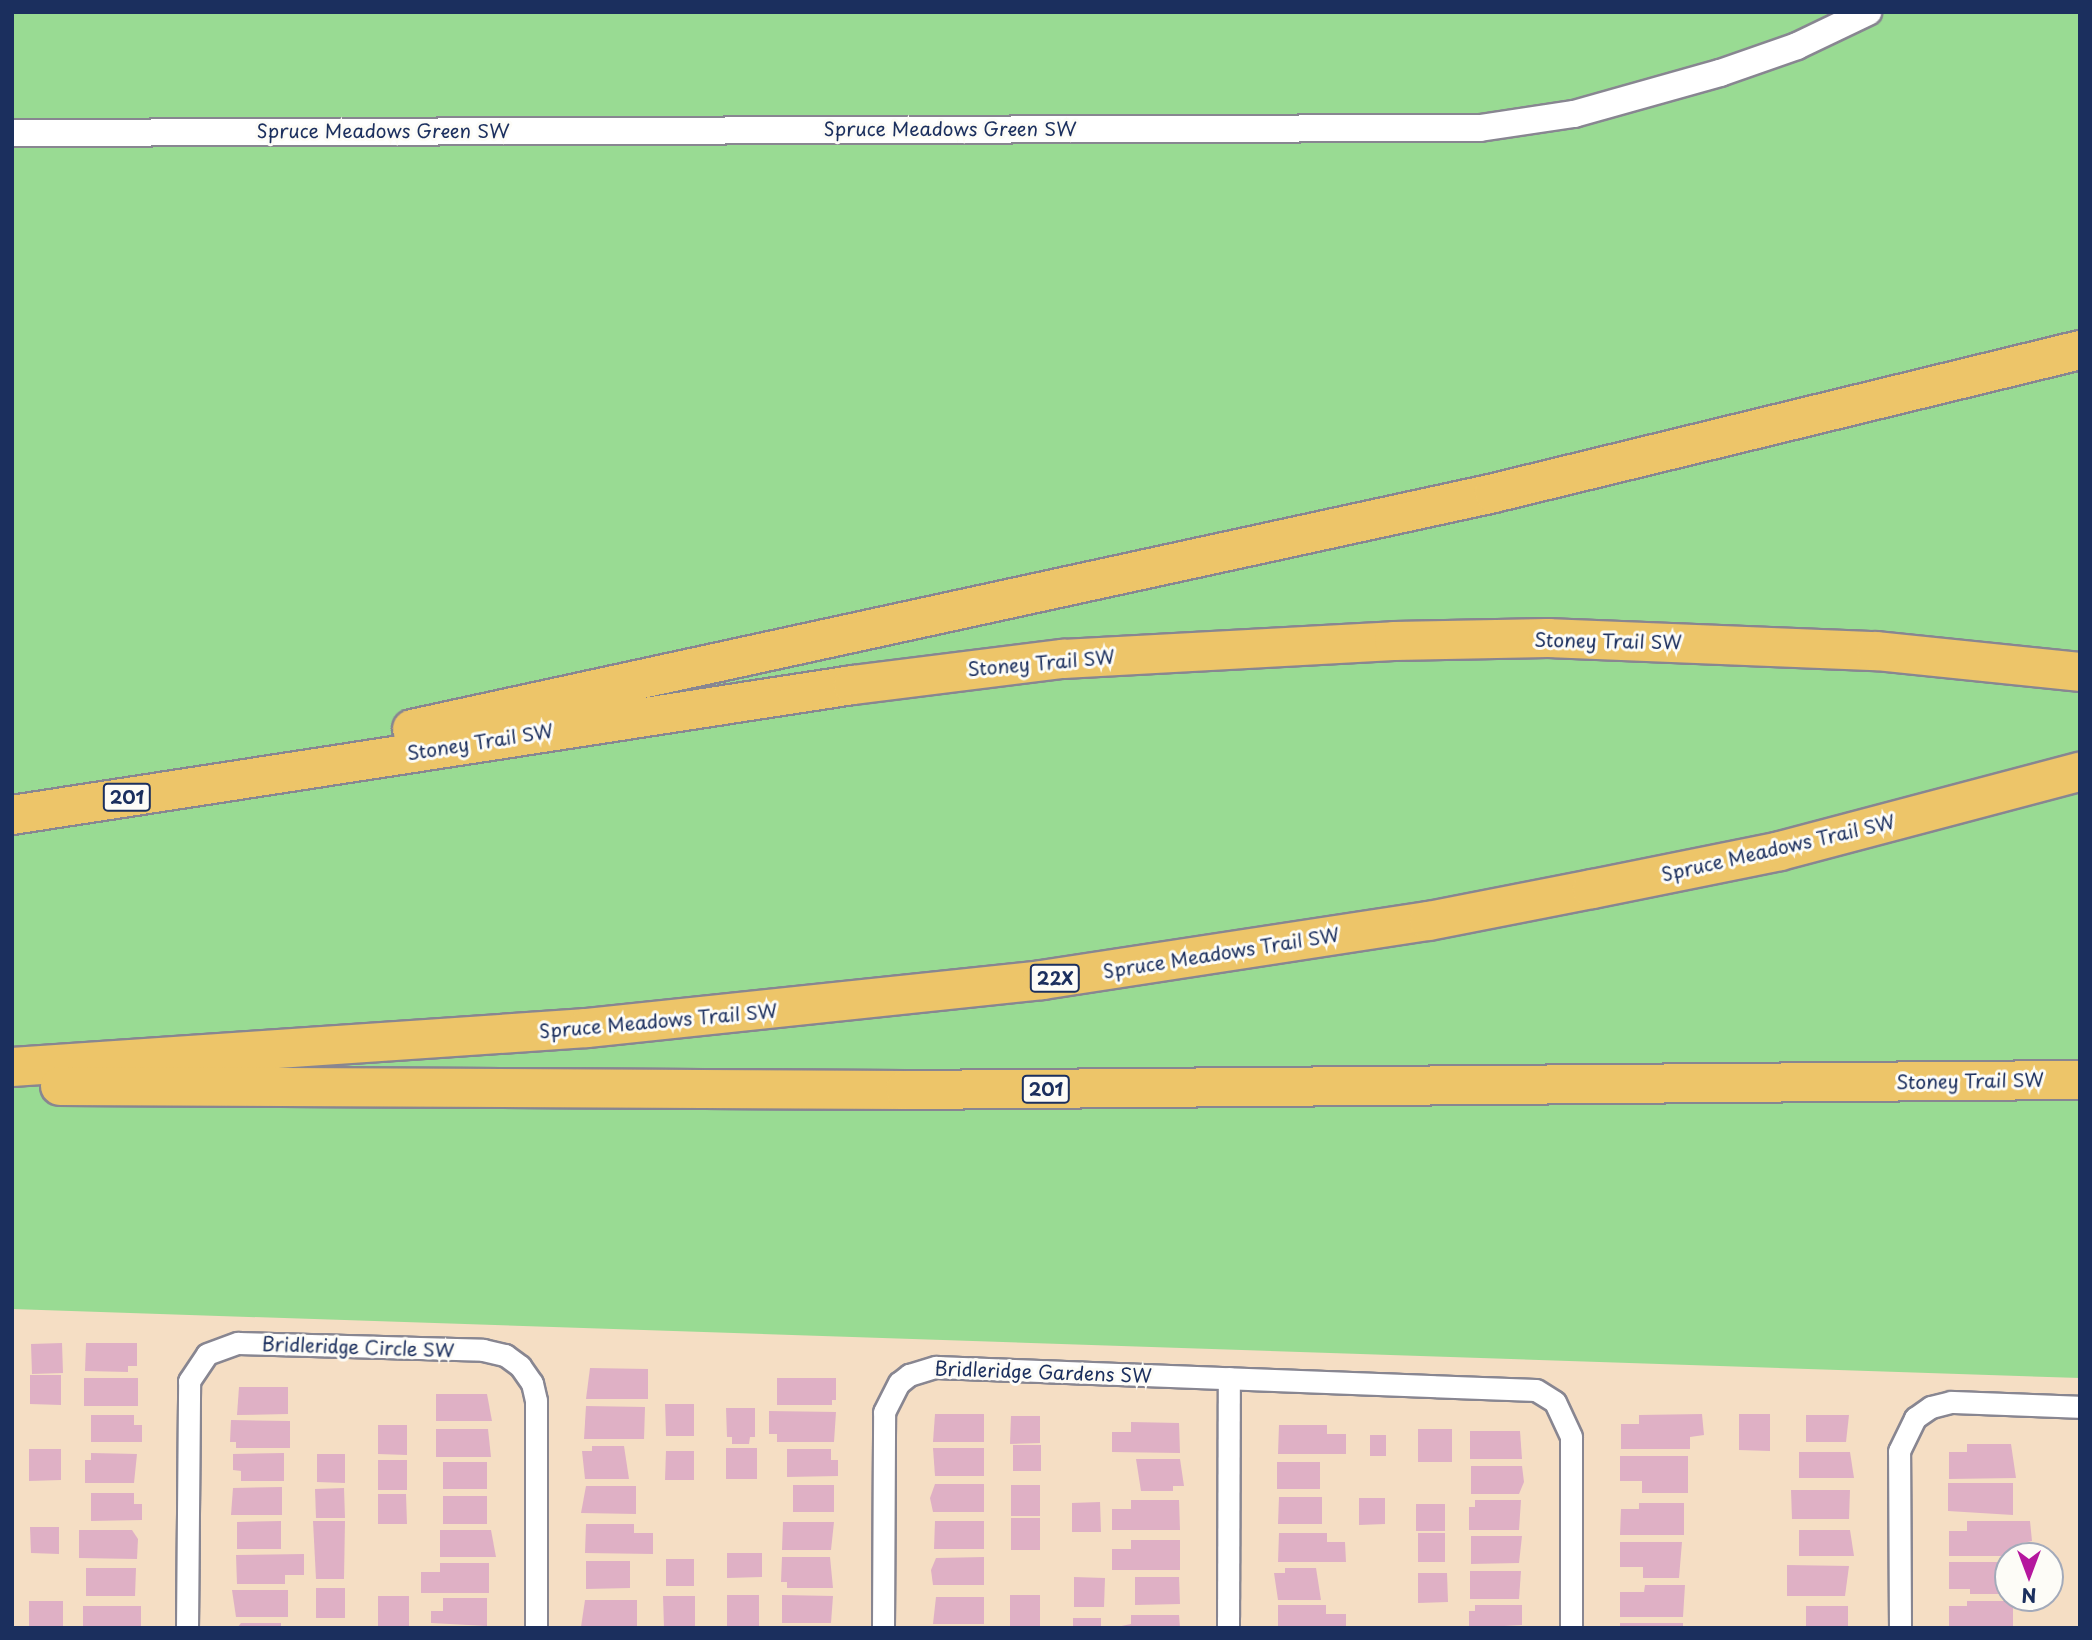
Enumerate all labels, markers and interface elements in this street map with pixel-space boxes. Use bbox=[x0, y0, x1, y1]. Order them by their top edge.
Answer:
street label: Spruce Meadows Green SW bbox=[822, 118, 1078, 140]
street label: Spruce Meadows Green SW bbox=[255, 120, 511, 142]
street label: Stoney Trail SW bbox=[1533, 628, 1683, 654]
street label: Stoney Trail SW bbox=[966, 645, 1116, 681]
street label: Stoney Trail SW bbox=[405, 719, 555, 765]
road number: 201 bbox=[102, 782, 152, 812]
street label: Spruce Meadows Trail SW bbox=[1658, 810, 1898, 886]
street label: Spruce Meadows Trail SW bbox=[1101, 923, 1341, 983]
road number: 22X bbox=[1029, 964, 1081, 993]
street label: Spruce Meadows Trail SW bbox=[537, 999, 779, 1043]
street label: Stoney Trail SW bbox=[1895, 1068, 2045, 1094]
road number: 201 bbox=[1021, 1074, 1070, 1104]
street label: Bridleridge Circle SW bbox=[260, 1332, 456, 1362]
street label: Bridleridge Gardens SW bbox=[934, 1357, 1152, 1387]
north arrow bbox=[1994, 1542, 2064, 1612]
text: N bbox=[2021, 1582, 2037, 1610]

